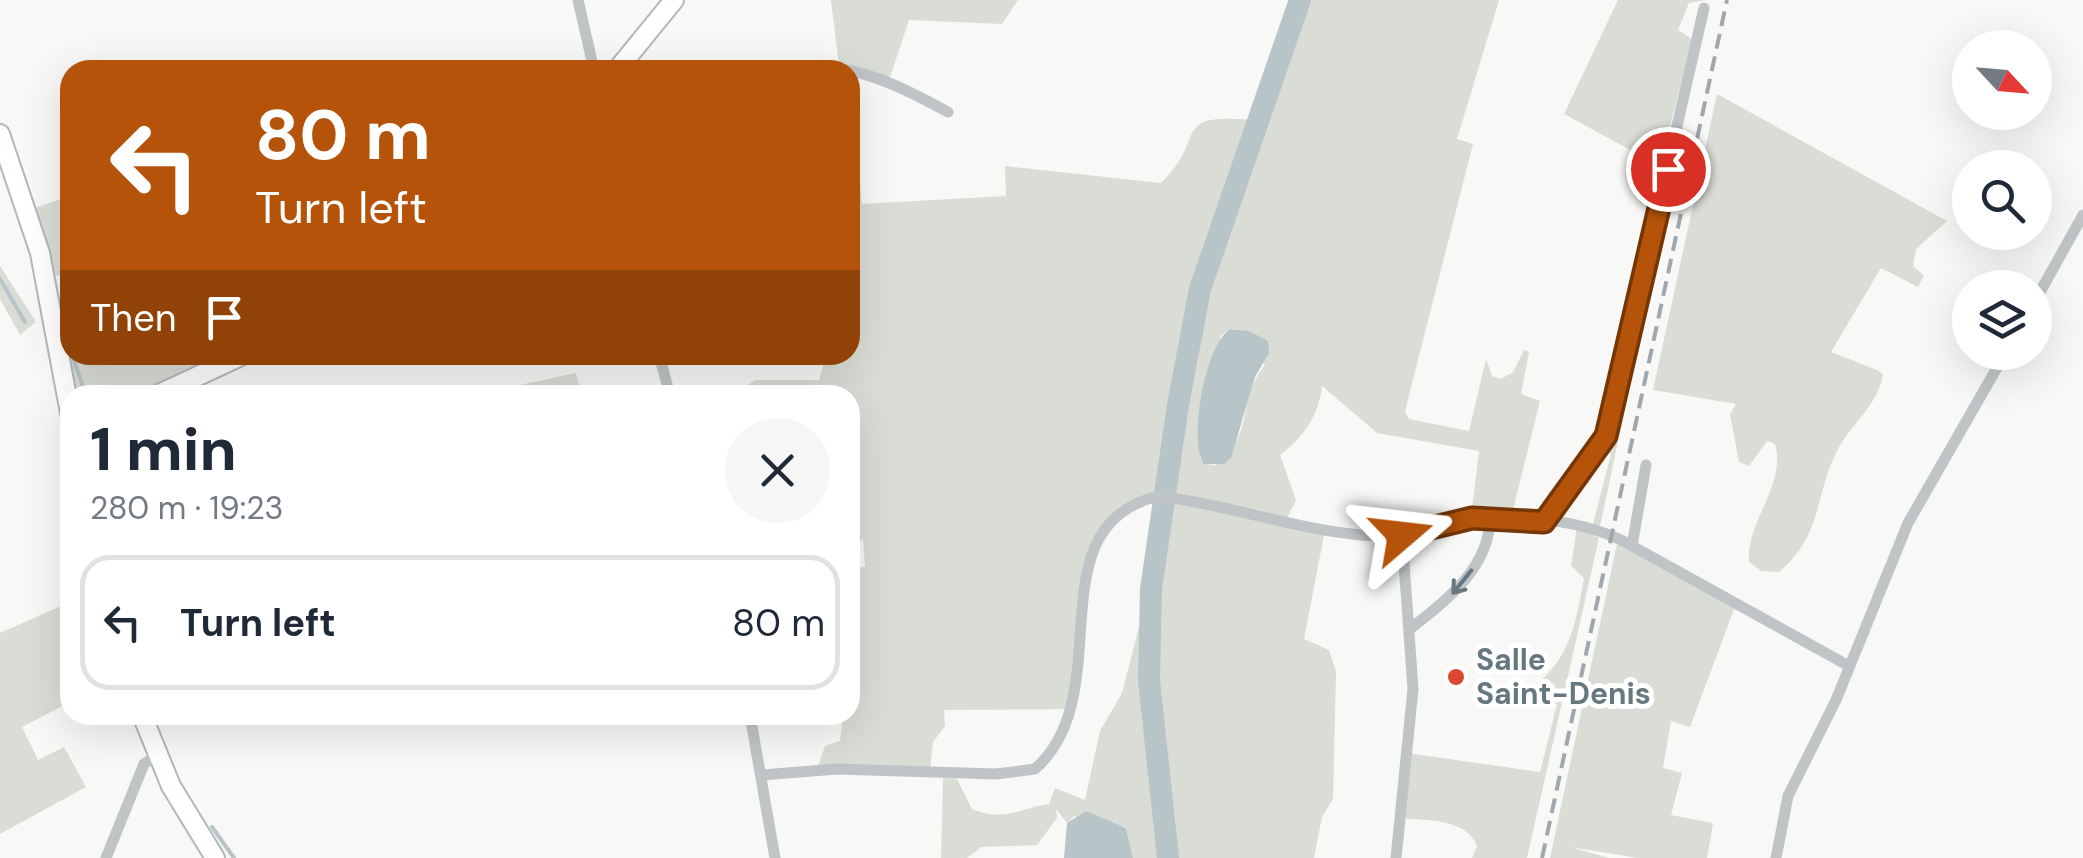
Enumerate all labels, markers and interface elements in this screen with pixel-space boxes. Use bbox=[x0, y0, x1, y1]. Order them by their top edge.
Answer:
north arrow bbox=[1952, 30, 2052, 130]
map controls bbox=[1952, 30, 2052, 370]
text: 80 m bbox=[255, 90, 431, 181]
icon: left bbox=[90, 100, 220, 230]
pin bbox=[1626, 127, 1711, 212]
icon: arrive bbox=[1641, 142, 1696, 197]
button: search bbox=[1952, 150, 2052, 250]
text: Turn left bbox=[255, 178, 427, 237]
button: layers bbox=[1952, 270, 2052, 370]
icon: arrive bbox=[197, 290, 252, 345]
text: Then bbox=[90, 293, 177, 343]
text: 1 min bbox=[90, 410, 237, 489]
button: close bbox=[725, 418, 830, 523]
position arrow bbox=[1350, 483, 1454, 587]
text: 280 m · 19:23 bbox=[90, 487, 284, 529]
one-way arrow bbox=[1452, 568, 1473, 595]
icon: left bbox=[95, 595, 150, 650]
text: Turn left bbox=[180, 598, 336, 648]
text: 80 m bbox=[732, 598, 825, 648]
place label: Salle Saint-Denis bbox=[1476, 640, 1651, 713]
marker: Salle Saint-Denis bbox=[1445, 666, 1467, 688]

